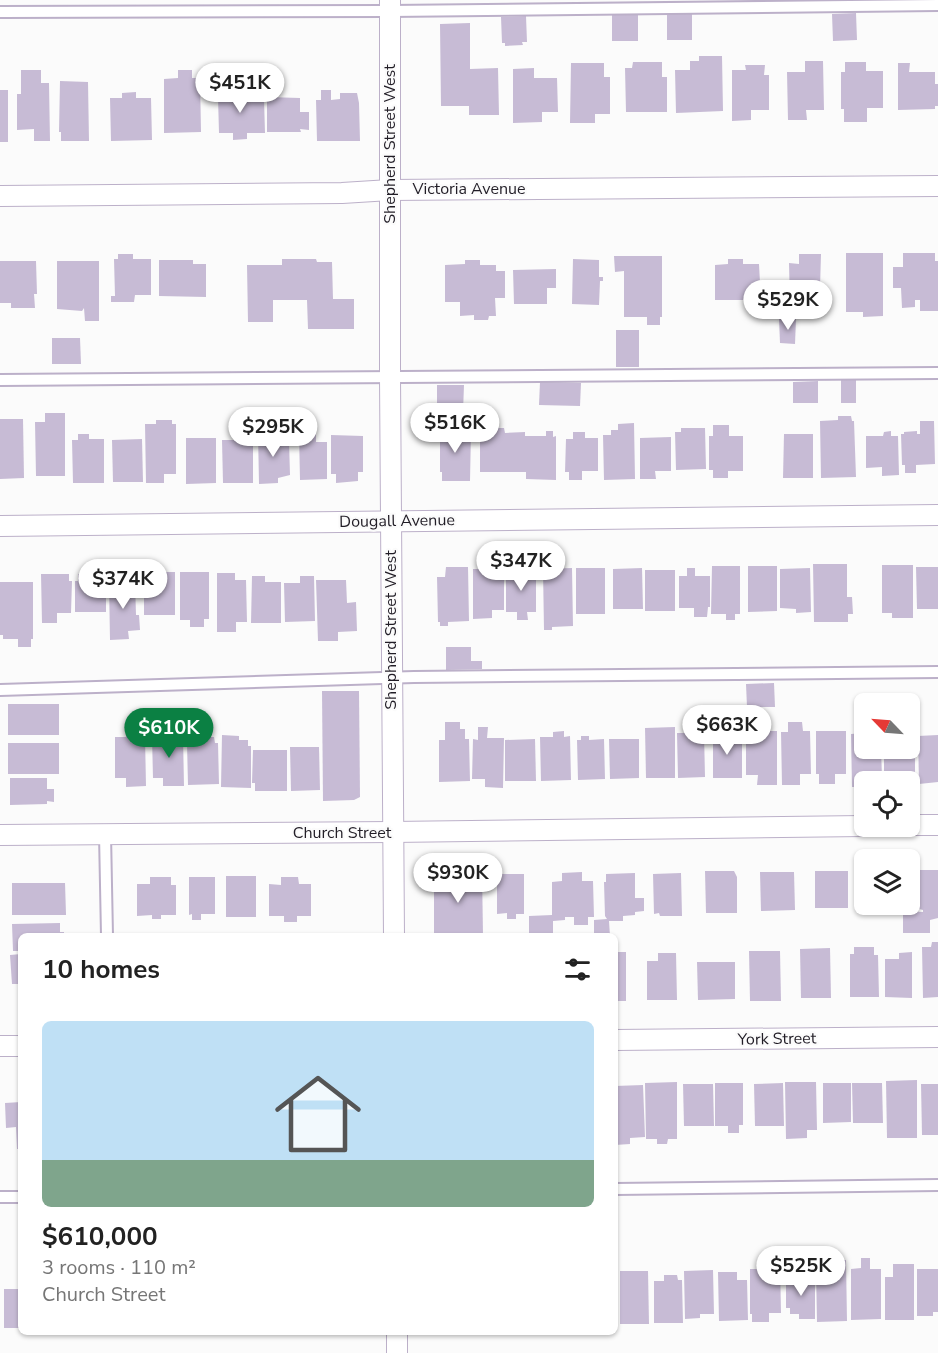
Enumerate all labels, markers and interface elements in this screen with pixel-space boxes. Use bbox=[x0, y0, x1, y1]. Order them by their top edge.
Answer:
pin: $451K bbox=[198, 63, 282, 114]
street label: Shepherd Street West bbox=[379, 64, 401, 224]
text: $451K bbox=[209, 69, 271, 96]
street label: Victoria Avenue bbox=[411, 178, 526, 200]
pin: $529K bbox=[746, 280, 830, 331]
text: $529K bbox=[757, 286, 819, 313]
pin: $516K bbox=[413, 403, 497, 454]
pin: $295K bbox=[231, 407, 315, 458]
text: $516K bbox=[424, 409, 486, 436]
text: $295K bbox=[242, 413, 304, 440]
street label: Dougall Avenue bbox=[339, 509, 455, 533]
pin: $347K bbox=[479, 541, 563, 592]
text: $347K bbox=[490, 547, 552, 574]
street label: Shepherd Street West bbox=[380, 550, 402, 710]
pin: $374K bbox=[81, 559, 165, 610]
text: $374K bbox=[92, 565, 154, 592]
north arrow bbox=[854, 693, 920, 759]
map controls bbox=[854, 693, 920, 915]
pin: $663K bbox=[685, 705, 769, 756]
pin: $610K bbox=[127, 708, 211, 759]
text: $663K bbox=[696, 711, 758, 738]
text: $610K bbox=[138, 714, 200, 741]
button: locate bbox=[854, 771, 920, 837]
street label: Church Street bbox=[293, 822, 392, 844]
button: layers bbox=[854, 849, 920, 915]
pin: $930K bbox=[416, 853, 500, 904]
text: $930K bbox=[427, 859, 489, 886]
text: 10 homes bbox=[42, 952, 160, 987]
icon: filters bbox=[561, 953, 594, 986]
street label: York Street bbox=[736, 1027, 817, 1051]
icon: home bbox=[264, 1060, 372, 1168]
text: $610,000 bbox=[42, 1219, 158, 1254]
pin: $525K bbox=[759, 1246, 843, 1297]
text: $525K bbox=[770, 1252, 832, 1279]
text: 3 rooms · 110 m² bbox=[42, 1254, 196, 1281]
text: Church Street bbox=[42, 1281, 165, 1308]

